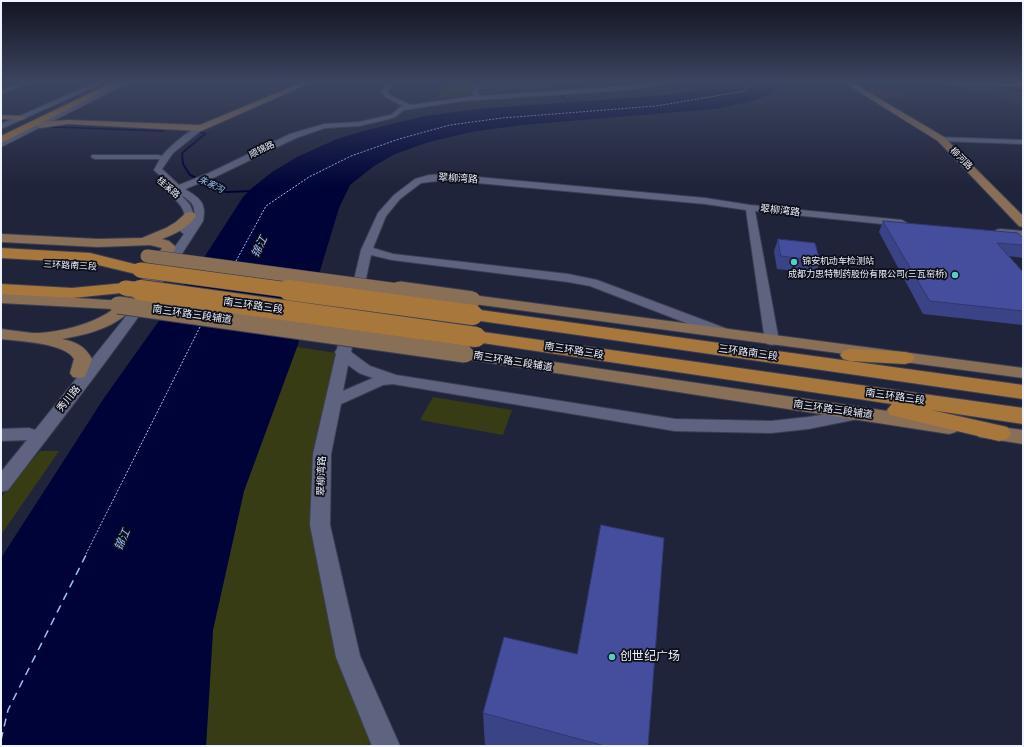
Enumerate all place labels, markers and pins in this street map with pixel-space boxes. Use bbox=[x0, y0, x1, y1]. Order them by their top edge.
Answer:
marker: 锦安机动车检测站 bbox=[789, 257, 799, 267]
place label: 锦安机动车检测站 bbox=[802, 257, 874, 267]
place label: 成都力思特制药股份有限公司(三瓦窑桥) bbox=[788, 270, 947, 280]
marker: 成都力思特制药股份有限公司(三瓦窑桥) bbox=[950, 270, 960, 280]
place label: 创世纪广场 bbox=[620, 650, 680, 664]
marker: 创世纪广场 bbox=[607, 652, 617, 662]

